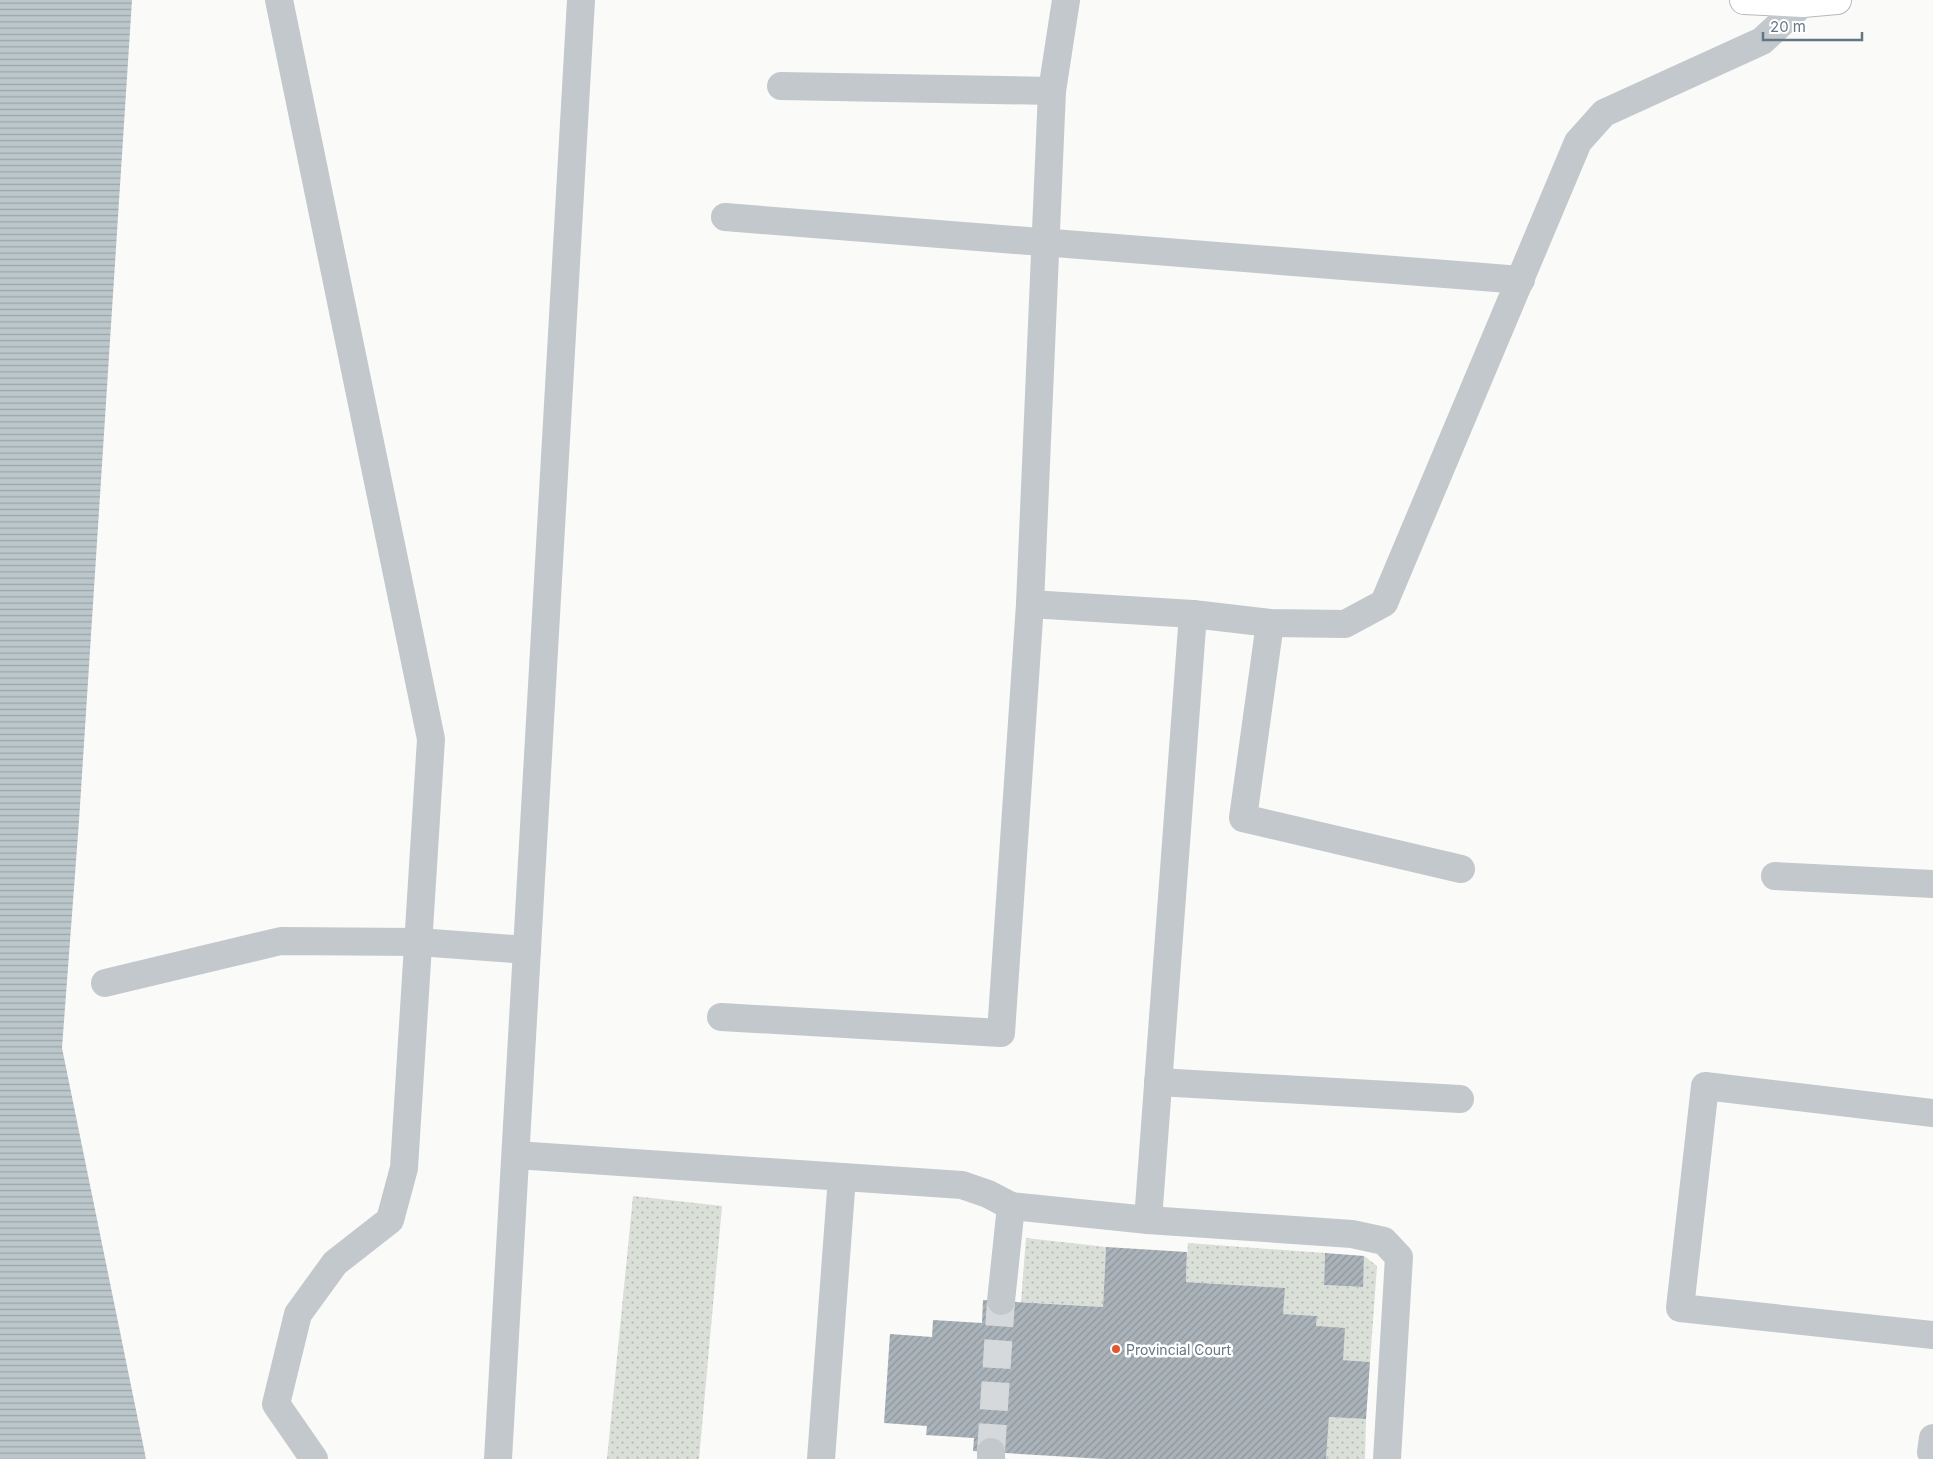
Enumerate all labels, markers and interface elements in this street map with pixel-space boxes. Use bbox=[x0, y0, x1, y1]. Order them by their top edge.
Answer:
scale bar bbox=[1763, 10, 1862, 42]
text: 20 m bbox=[1770, 17, 1806, 36]
place label: Provincial Court bbox=[1126, 1341, 1232, 1358]
marker: Provincial Court bbox=[1110, 1343, 1122, 1355]

